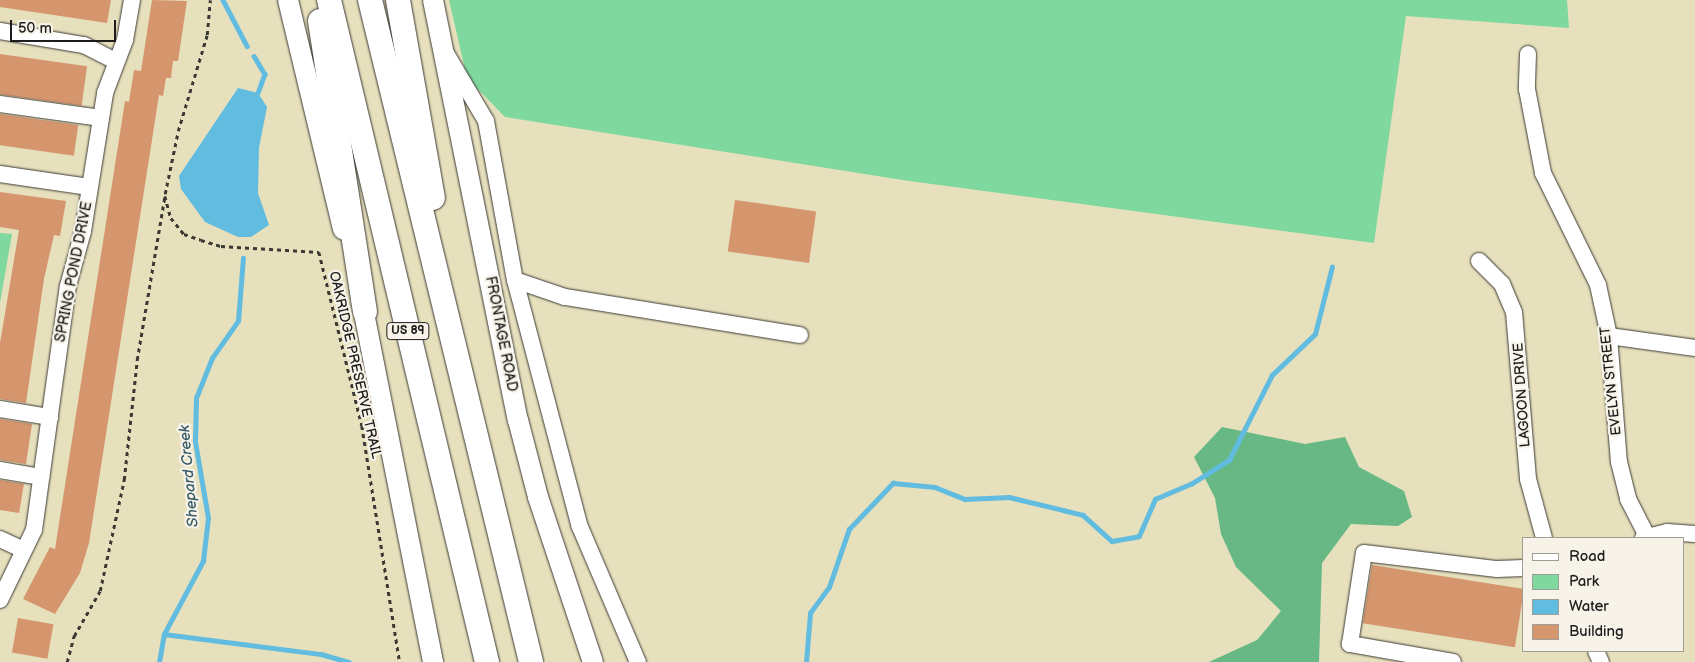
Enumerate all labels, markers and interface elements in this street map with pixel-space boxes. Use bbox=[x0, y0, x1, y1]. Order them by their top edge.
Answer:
scale bar bbox=[12, 10, 119, 42]
text: 50 m bbox=[18, 19, 52, 38]
street label: SPRING POND DRIVE bbox=[52, 200, 96, 344]
street label: OAKRIDGE PRESERVE TRAIL bbox=[325, 269, 385, 461]
street label: FRONTAGE ROAD bbox=[482, 275, 520, 393]
road number: US 89 bbox=[386, 322, 430, 341]
street label: EVELYN STREET bbox=[1597, 326, 1625, 436]
street label: LAGOON DRIVE bbox=[1510, 342, 1534, 448]
water label: Shepard Creek bbox=[176, 424, 202, 528]
legend bbox=[1522, 537, 1685, 652]
text: Road bbox=[1569, 547, 1605, 566]
text: Park bbox=[1569, 572, 1599, 591]
text: Water bbox=[1569, 597, 1609, 616]
text: Building bbox=[1569, 622, 1624, 641]

